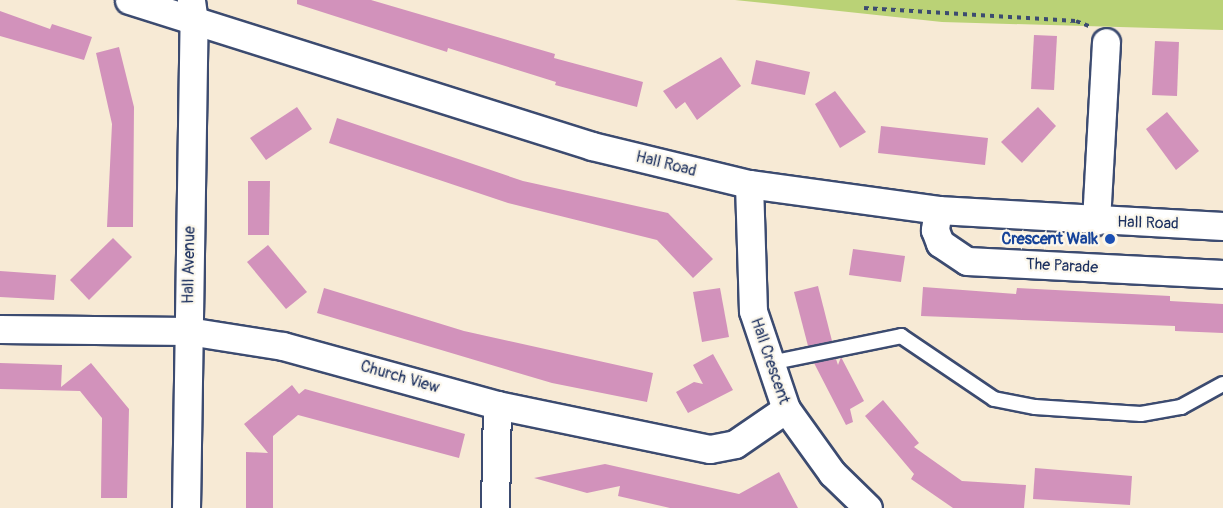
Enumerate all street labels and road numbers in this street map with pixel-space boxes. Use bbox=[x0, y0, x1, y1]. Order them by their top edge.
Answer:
street label: Hall Road bbox=[634, 147, 698, 181]
street label: Hall Road bbox=[1117, 212, 1179, 234]
street label: Hall Avenue bbox=[179, 226, 199, 304]
street label: The Parade bbox=[1025, 255, 1099, 277]
street label: Hall Crescent bbox=[746, 315, 794, 407]
street label: Church View bbox=[358, 357, 442, 397]

